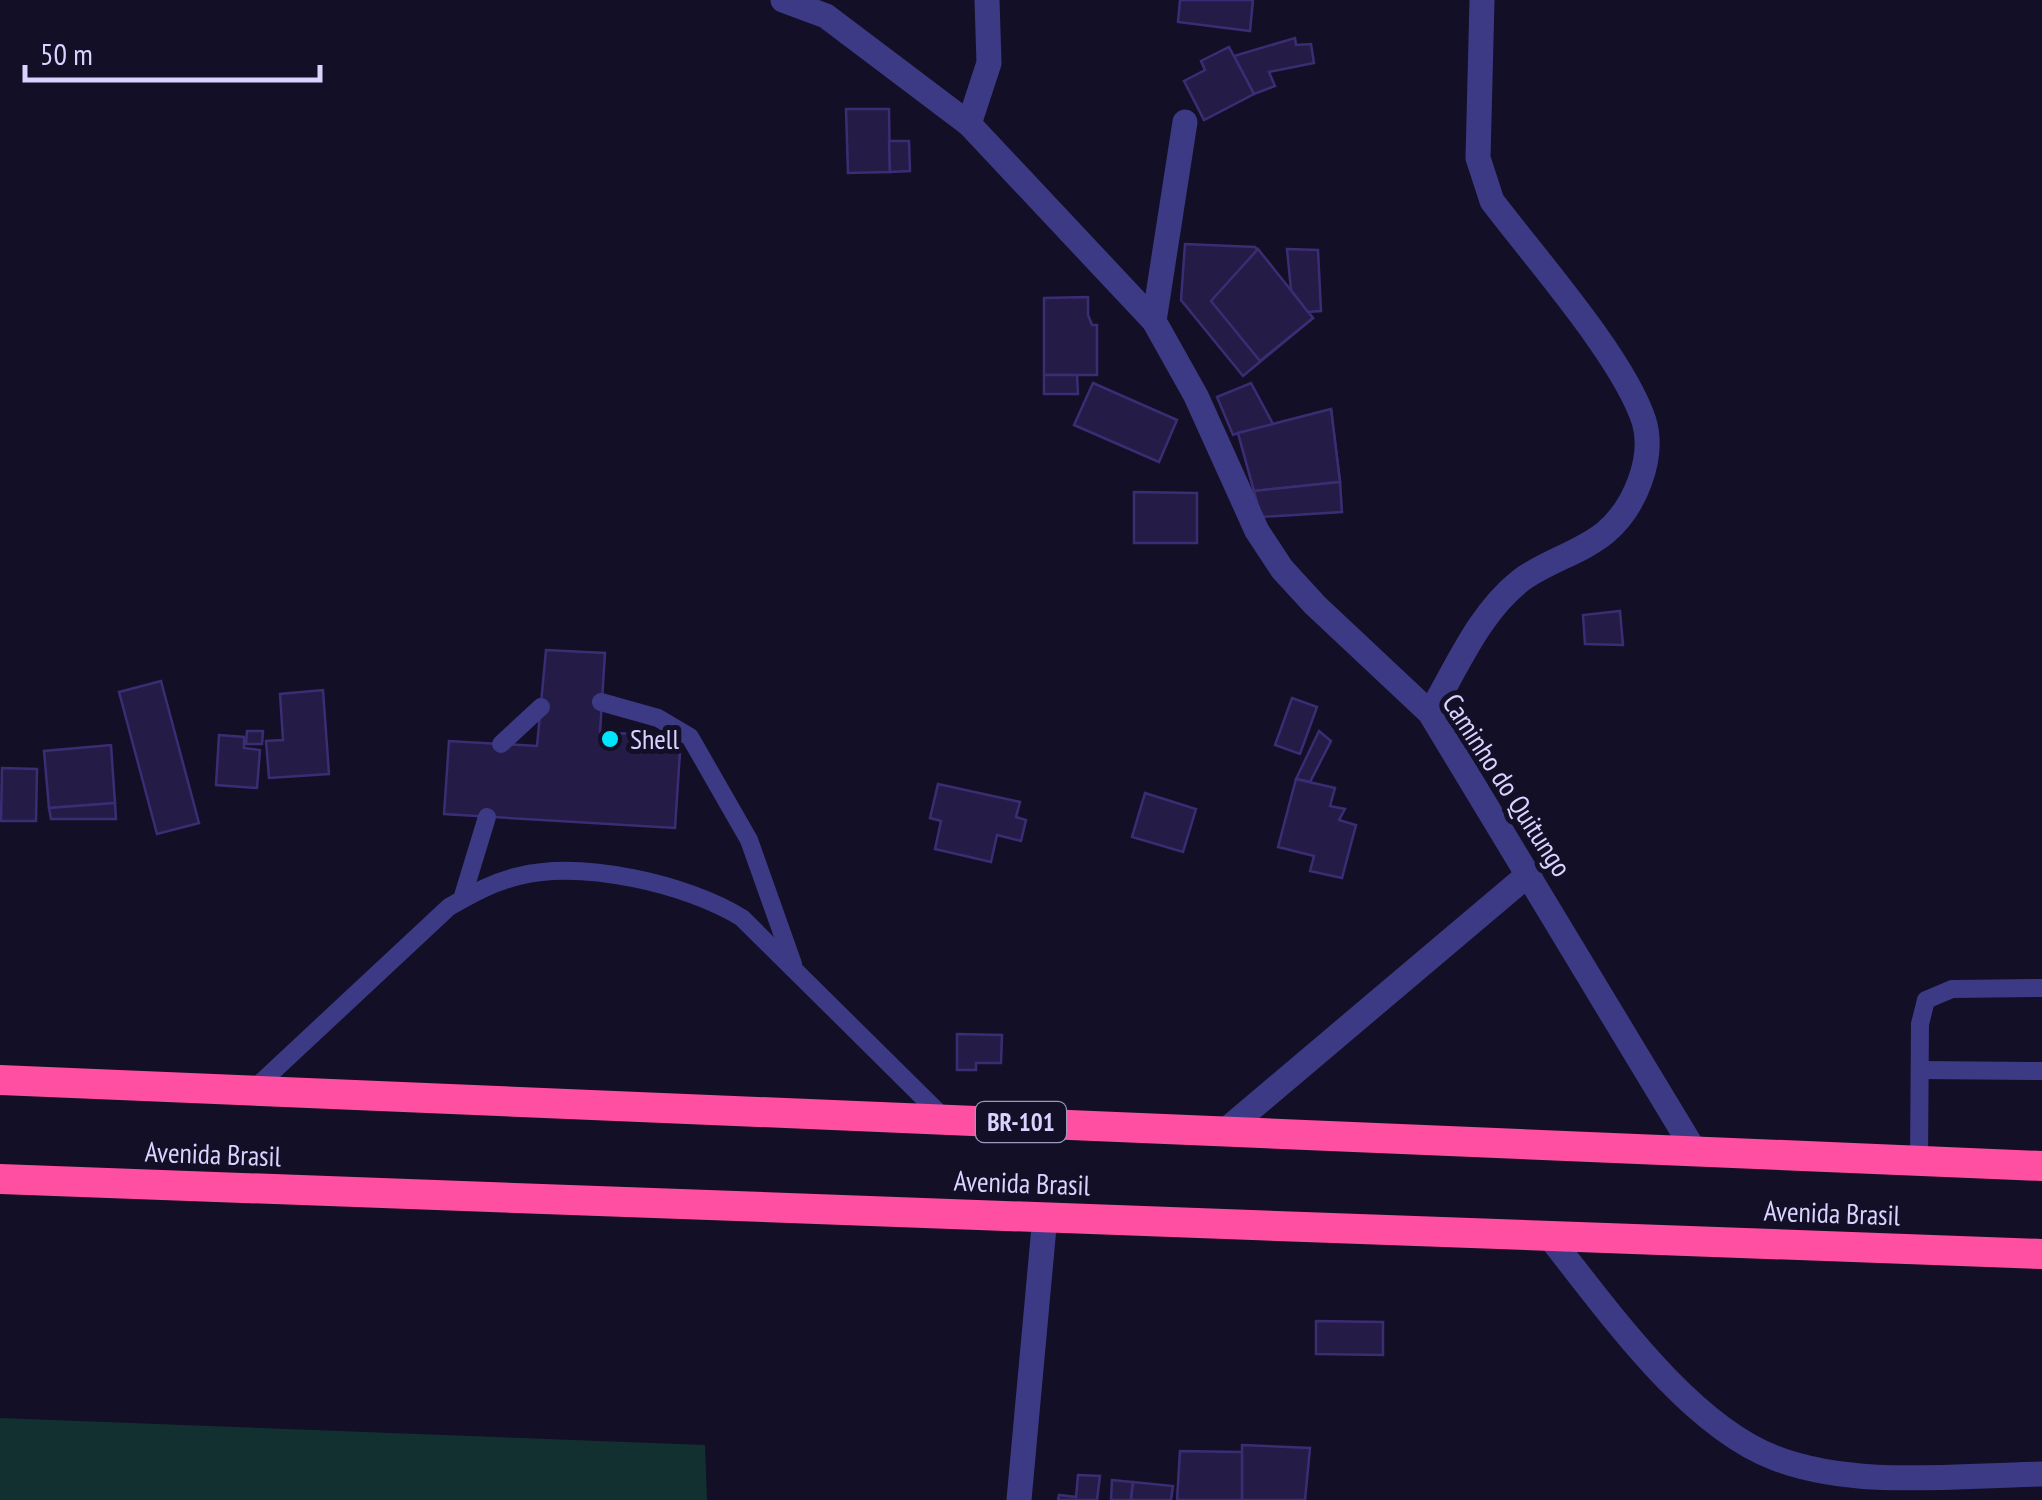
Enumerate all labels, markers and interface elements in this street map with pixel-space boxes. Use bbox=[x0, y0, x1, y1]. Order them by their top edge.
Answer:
scale bar bbox=[25, 20, 320, 82]
text: 50 m bbox=[40, 34, 93, 73]
street label: Caminho do Quitungo bbox=[1435, 686, 1580, 883]
place label: Shell bbox=[630, 720, 679, 757]
marker: Shell bbox=[599, 728, 621, 750]
road number: BR-101 bbox=[976, 1102, 1066, 1142]
street label: Avenida Brasil bbox=[144, 1133, 282, 1174]
street label: Avenida Brasil bbox=[953, 1162, 1091, 1203]
street label: Avenida Brasil bbox=[1763, 1192, 1901, 1233]

